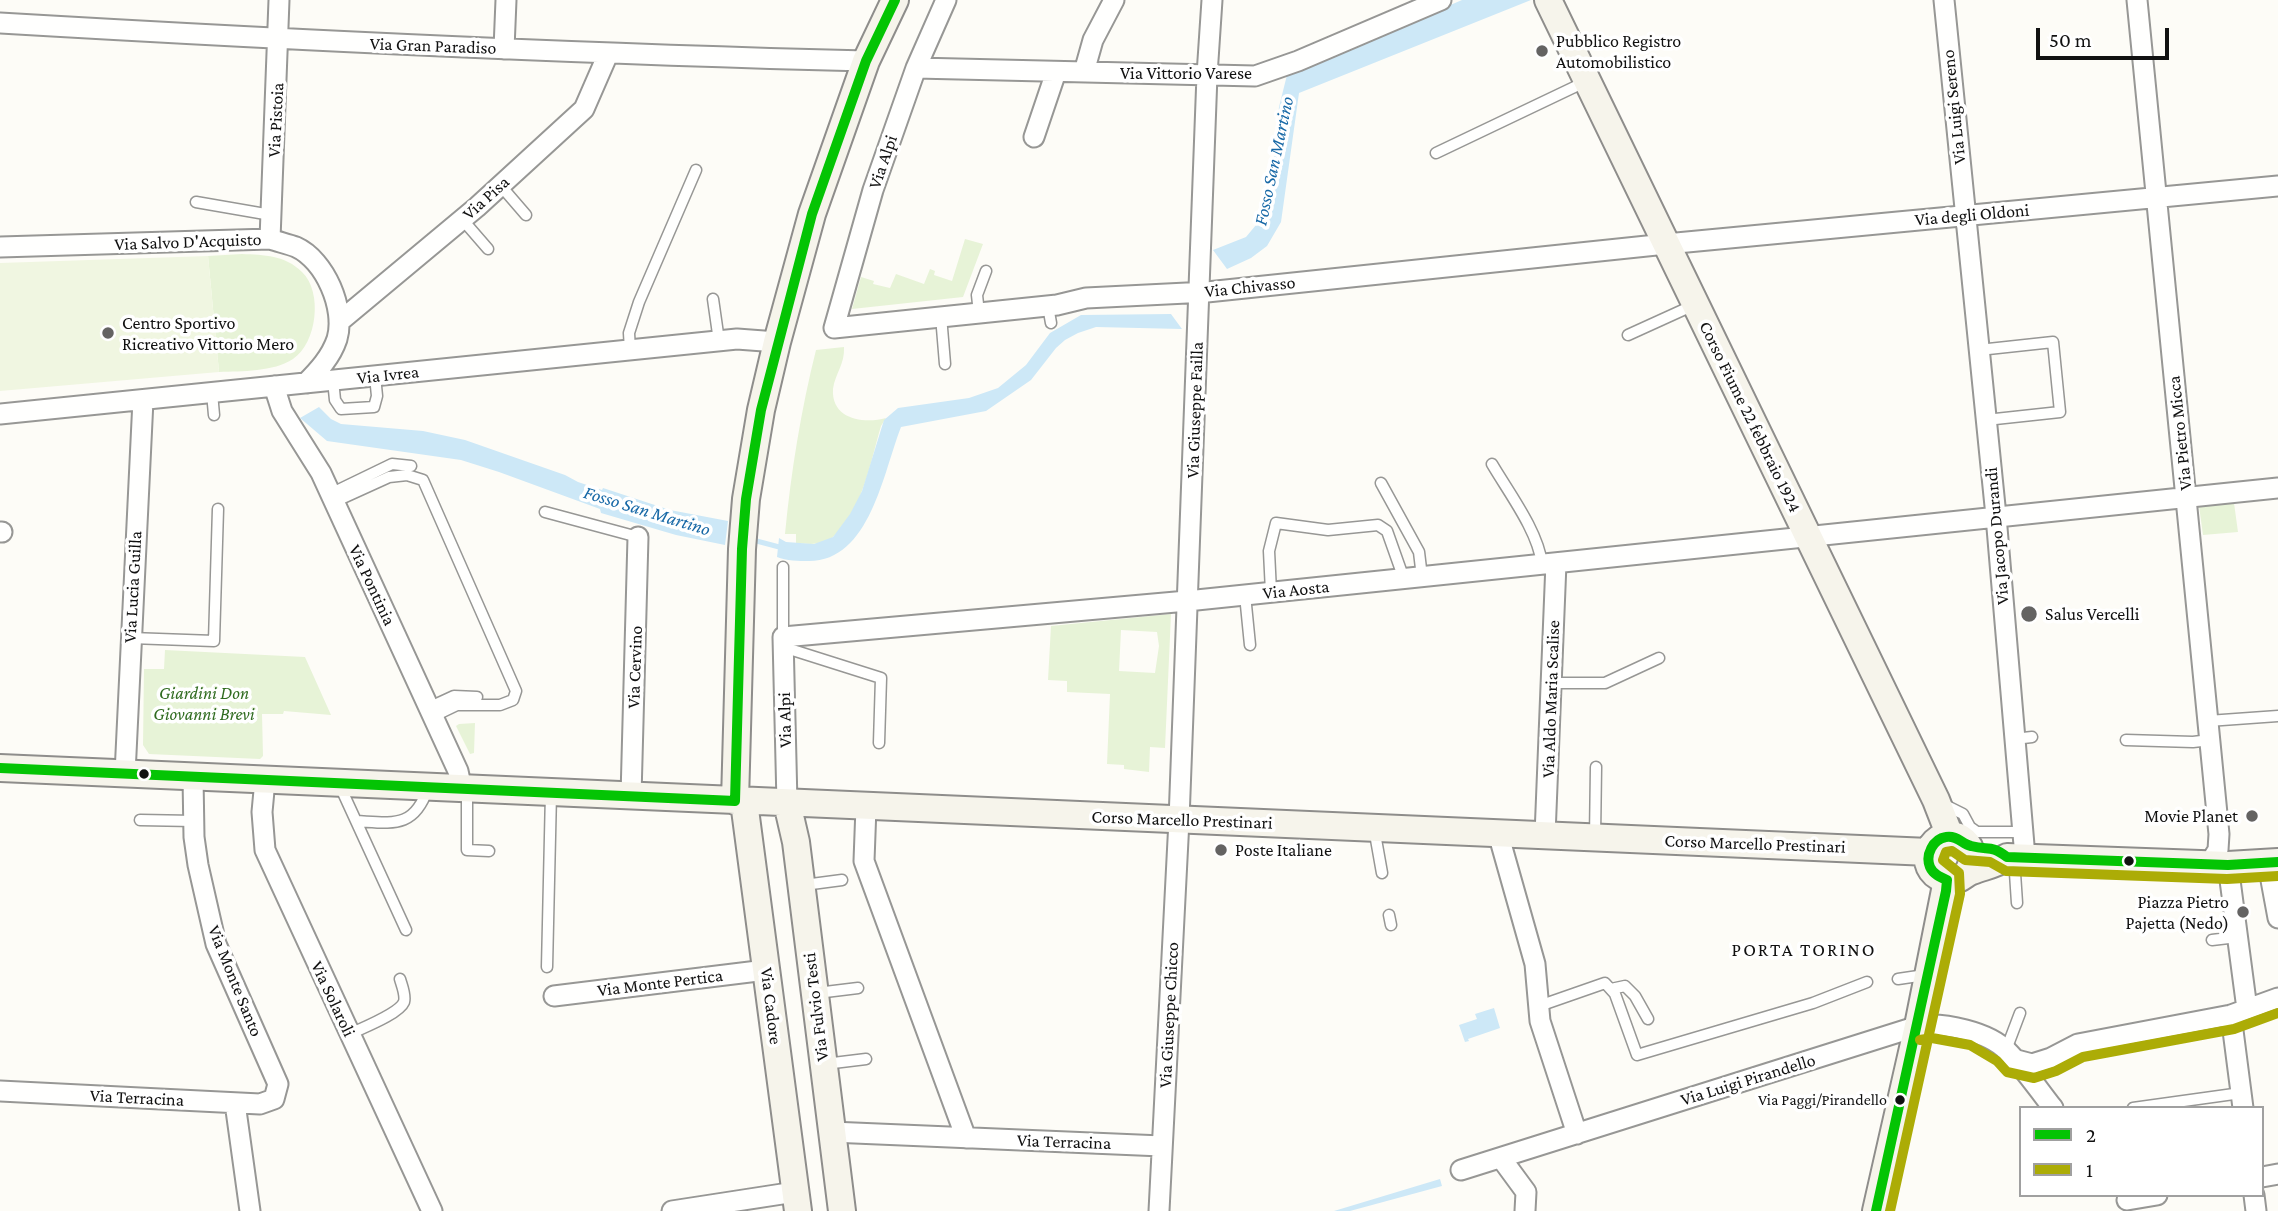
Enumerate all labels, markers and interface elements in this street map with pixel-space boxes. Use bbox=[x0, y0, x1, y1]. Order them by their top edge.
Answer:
scale bar bbox=[2040, 14, 2173, 58]
text: 50 m bbox=[2049, 28, 2092, 52]
place label: Pubblico Registro Automobilistico bbox=[1556, 30, 1681, 72]
street label: Via Gran Paradiso bbox=[369, 33, 497, 59]
marker: Pubblico Registro Automobilistico bbox=[1534, 43, 1550, 59]
street label: Via Luigi Sereno bbox=[1937, 49, 1971, 165]
street label: Via Vittorio Varese bbox=[1120, 62, 1252, 84]
street label: Via Pistoia bbox=[263, 82, 289, 158]
water label: Fosso San Martino bbox=[1249, 94, 1299, 228]
street label: Via Alpi bbox=[864, 132, 902, 192]
street label: Via Pisa bbox=[458, 171, 514, 225]
street label: Via degli Oldoni bbox=[1914, 199, 2030, 231]
street label: Via Salvo D'Acquisto bbox=[114, 229, 262, 255]
street label: Via Chivasso bbox=[1204, 272, 1296, 302]
place label: Centro Sportivo Ricreativo Vittorio Mero bbox=[122, 312, 294, 354]
street label: Corso Fiume 22 febbraio 1924 bbox=[1694, 318, 1806, 516]
marker: Centro Sportivo Ricreativo Vittorio Mero bbox=[100, 325, 116, 341]
street label: Via Giuseppe Failla bbox=[1182, 341, 1208, 479]
street label: Via Ivrea bbox=[356, 361, 420, 389]
street label: Via Pietro Micca bbox=[2163, 375, 2197, 491]
street label: Via Jacopo Durandi bbox=[1980, 466, 2014, 606]
water label: Fosso San Martino bbox=[581, 481, 713, 541]
street label: Via Lucia Guilla bbox=[119, 530, 147, 644]
street label: Via Pontinia bbox=[344, 541, 400, 629]
street label: Via Aosta bbox=[1262, 576, 1330, 604]
place label: Salus Vercelli bbox=[2045, 603, 2139, 625]
marker: Salus Vercelli bbox=[2019, 604, 2039, 624]
street label: Via Aldo Maria Scalise bbox=[1537, 620, 1565, 778]
street label: Via Cervino bbox=[623, 625, 647, 709]
park label: Giardini Don Giovanni Brevi bbox=[153, 682, 255, 724]
street label: Via Alpi bbox=[774, 692, 796, 748]
unlabelled marker bbox=[137, 767, 151, 781]
place label: Movie Planet bbox=[2144, 805, 2238, 827]
street label: Corso Marcello Prestinari bbox=[1091, 806, 1273, 834]
marker: Movie Planet bbox=[2244, 808, 2260, 824]
street label: Corso Marcello Prestinari bbox=[1664, 830, 1846, 858]
place label: Poste Italiane bbox=[1235, 839, 1332, 861]
marker: Poste Italiane bbox=[1213, 842, 1229, 858]
unlabelled marker bbox=[2122, 854, 2136, 868]
place label: Piazza Pietro Pajetta (Nedo) bbox=[2126, 891, 2229, 934]
marker: Piazza Pietro Pajetta (Nedo) bbox=[2235, 904, 2251, 920]
street label: Via Monte Santo bbox=[203, 922, 267, 1040]
district label: PORTA TORINO bbox=[1733, 939, 1875, 961]
street label: Via Giuseppe Chicco bbox=[1154, 942, 1184, 1088]
street label: Via Fulvio Testi bbox=[799, 951, 833, 1063]
street label: Via Solaroli bbox=[306, 958, 360, 1040]
street label: Via Monte Pertica bbox=[596, 965, 724, 1001]
street label: Via Cadore bbox=[756, 966, 786, 1046]
street label: Via Luigi Pirandello bbox=[1678, 1049, 1818, 1111]
street label: Via Terracina bbox=[89, 1085, 185, 1111]
place label: Via Paggi/Pirandello bbox=[1758, 1090, 1887, 1110]
marker: Via Paggi/Pirandello bbox=[1893, 1093, 1907, 1107]
legend bbox=[2019, 1106, 2264, 1197]
text: 2 bbox=[2086, 1123, 2096, 1147]
street label: Via Terracina bbox=[1016, 1130, 1112, 1154]
text: 1 bbox=[2086, 1158, 2093, 1182]

